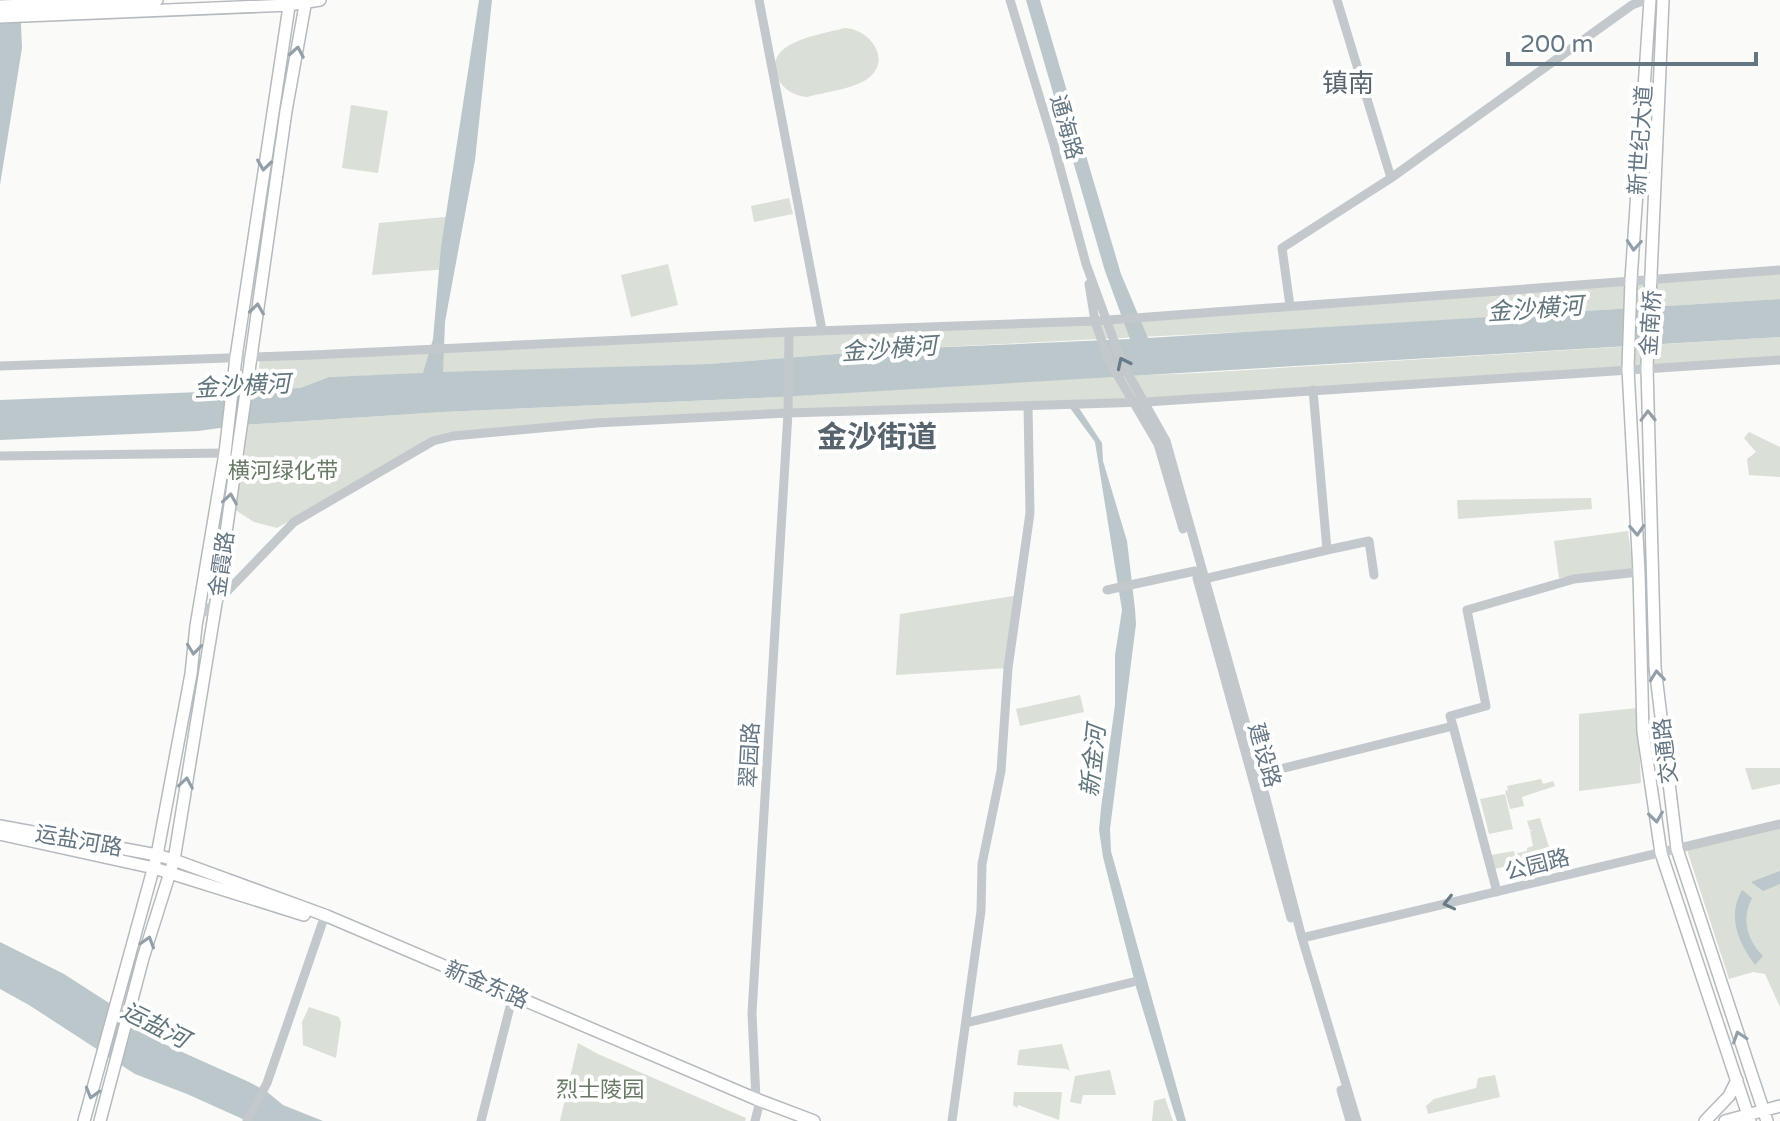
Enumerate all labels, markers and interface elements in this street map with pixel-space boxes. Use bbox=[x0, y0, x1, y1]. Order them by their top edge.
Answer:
scale bar bbox=[1508, 16, 1756, 66]
text: 200 m bbox=[1520, 30, 1594, 59]
one-way arrow bbox=[287, 45, 304, 59]
district label: 镇南 bbox=[1322, 68, 1374, 99]
street label: 新世纪大道 bbox=[1624, 84, 1658, 196]
street label: 通海路 bbox=[1044, 92, 1088, 163]
one-way arrow bbox=[256, 158, 273, 172]
one-way arrow bbox=[1625, 239, 1642, 252]
street label: 金南桥 bbox=[1636, 289, 1666, 357]
water label: 金沙横河 bbox=[1486, 291, 1588, 327]
one-way arrow bbox=[248, 302, 265, 316]
water label: 金沙横河 bbox=[840, 331, 942, 367]
one-way arrow bbox=[1117, 356, 1133, 371]
water label: 金沙横河 bbox=[193, 369, 295, 403]
one-way arrow bbox=[1639, 409, 1657, 422]
district label: 金沙街道 bbox=[817, 419, 937, 456]
park label: 横河绿化带 bbox=[228, 458, 338, 484]
one-way arrow bbox=[221, 492, 238, 506]
one-way arrow bbox=[1628, 525, 1645, 537]
street label: 金霞路 bbox=[205, 530, 239, 599]
one-way arrow bbox=[185, 643, 202, 656]
one-way arrow bbox=[1648, 669, 1665, 682]
street label: 交通路 bbox=[1649, 717, 1683, 785]
water label: 新金河 bbox=[1075, 720, 1112, 798]
street label: 建设路 bbox=[1242, 720, 1286, 791]
street label: 翠园路 bbox=[735, 721, 765, 789]
one-way arrow bbox=[177, 777, 194, 790]
one-way arrow bbox=[1647, 811, 1664, 824]
street label: 运盐河路 bbox=[33, 821, 124, 861]
street label: 公园路 bbox=[1502, 844, 1572, 886]
one-way arrow bbox=[1442, 894, 1456, 911]
one-way arrow bbox=[139, 935, 155, 949]
street label: 新金东路 bbox=[441, 956, 532, 1014]
water label: 运盐河 bbox=[116, 996, 197, 1057]
one-way arrow bbox=[1733, 1030, 1749, 1044]
park label: 烈士陵园 bbox=[556, 1077, 644, 1103]
one-way arrow bbox=[85, 1085, 101, 1099]

